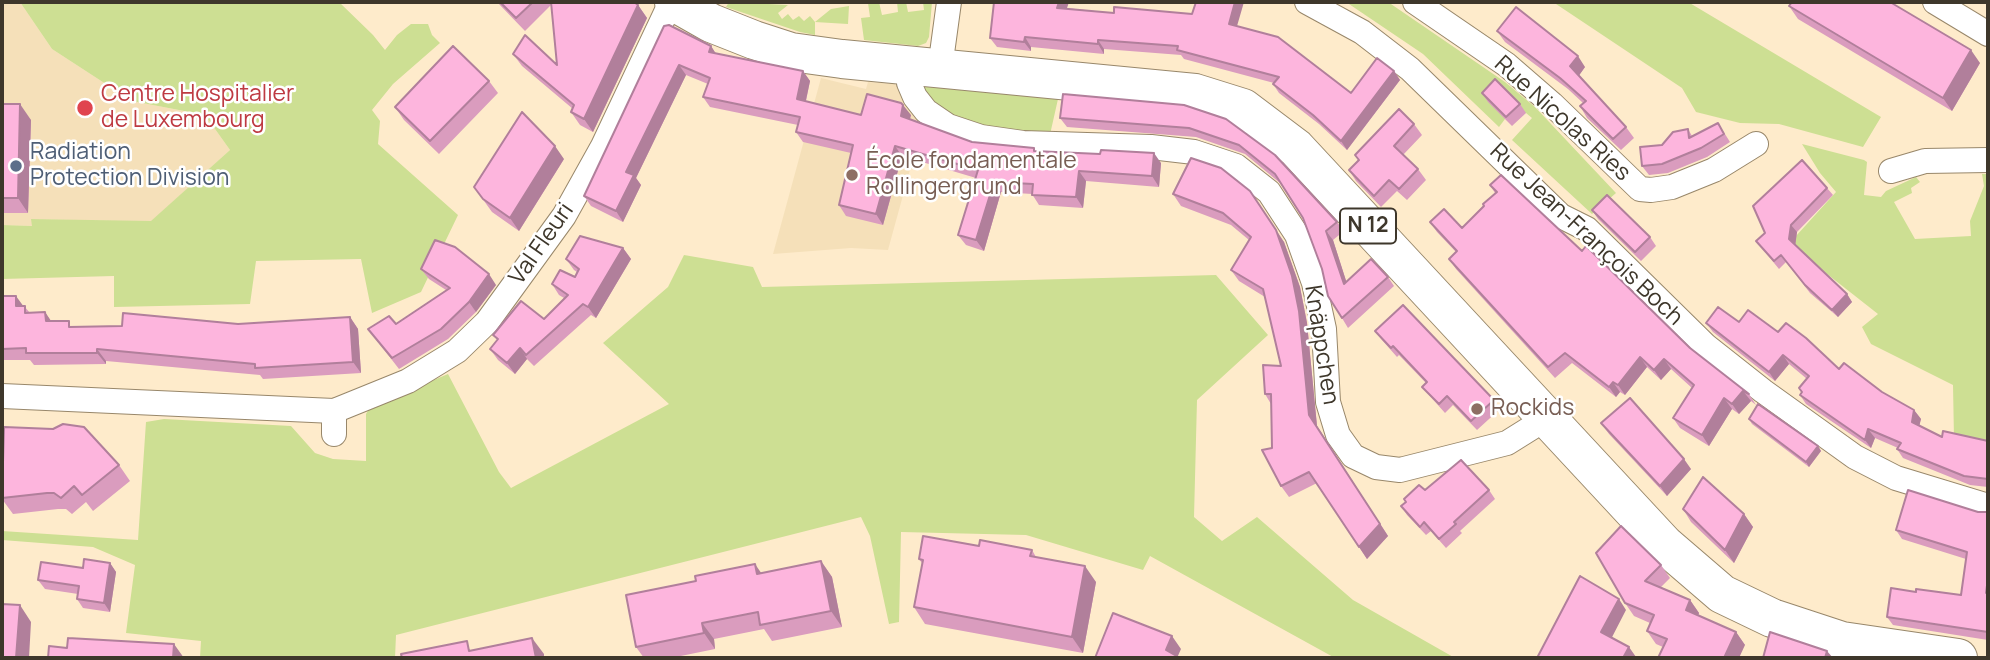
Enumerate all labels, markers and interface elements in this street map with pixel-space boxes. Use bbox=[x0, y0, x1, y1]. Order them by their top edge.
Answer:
street label: Rue Nicolas Ries bbox=[1488, 51, 1636, 187]
place label: Centre Hospitalier de Luxembourg bbox=[101, 81, 294, 135]
marker: Centre Hospitalier de Luxembourg bbox=[75, 98, 95, 118]
street label: Rue Jean-François Boch bbox=[1484, 138, 1688, 332]
place label: Radiation Protection Division bbox=[30, 139, 230, 193]
place label: École fondamentale Rollingergrund bbox=[866, 148, 1077, 202]
marker: Radiation Protection Division bbox=[8, 158, 24, 174]
marker: École fondamentale Rollingergrund bbox=[844, 167, 860, 183]
street label: Val Fleuri bbox=[504, 198, 580, 290]
road number: N 12 bbox=[1340, 208, 1396, 244]
street label: Knäppchen bbox=[1298, 283, 1344, 407]
place label: Rockids bbox=[1491, 395, 1574, 423]
marker: Rockids bbox=[1469, 401, 1485, 417]

